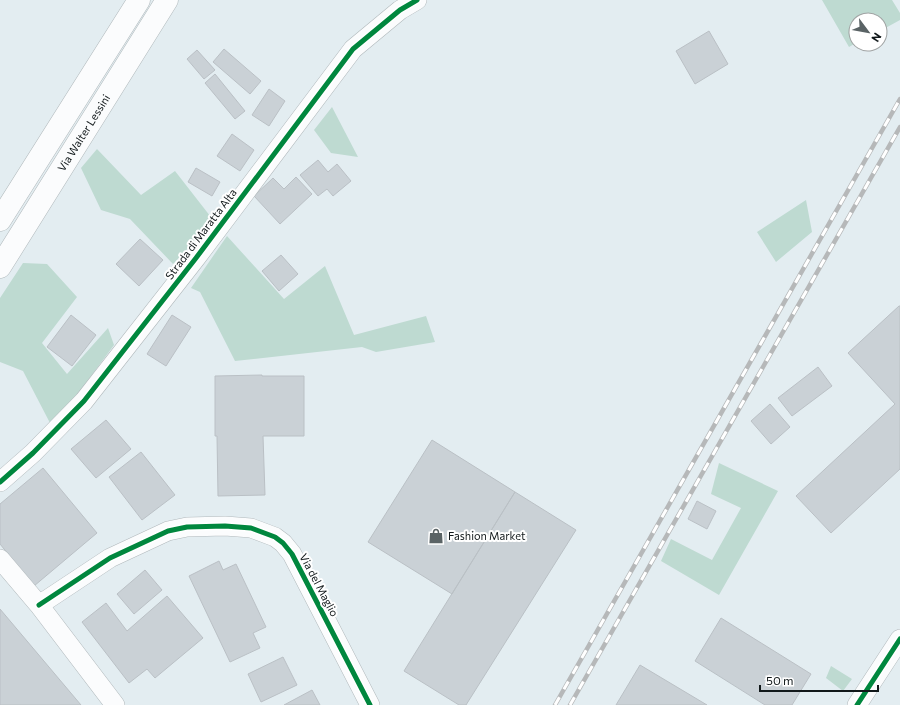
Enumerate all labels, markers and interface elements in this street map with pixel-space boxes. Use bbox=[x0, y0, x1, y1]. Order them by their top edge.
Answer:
north arrow bbox=[848, 12, 888, 52]
text: N bbox=[869, 31, 885, 45]
street label: Via Walter Lessini bbox=[54, 92, 112, 174]
street label: Strada di Maratta Alta bbox=[162, 186, 239, 282]
shop icon: Fashion Market bbox=[427, 527, 445, 545]
place label: Fashion Market bbox=[448, 529, 526, 542]
street label: Via del Maglio bbox=[297, 551, 342, 619]
scale bar bbox=[760, 667, 878, 693]
text: 50 m bbox=[766, 673, 794, 687]

